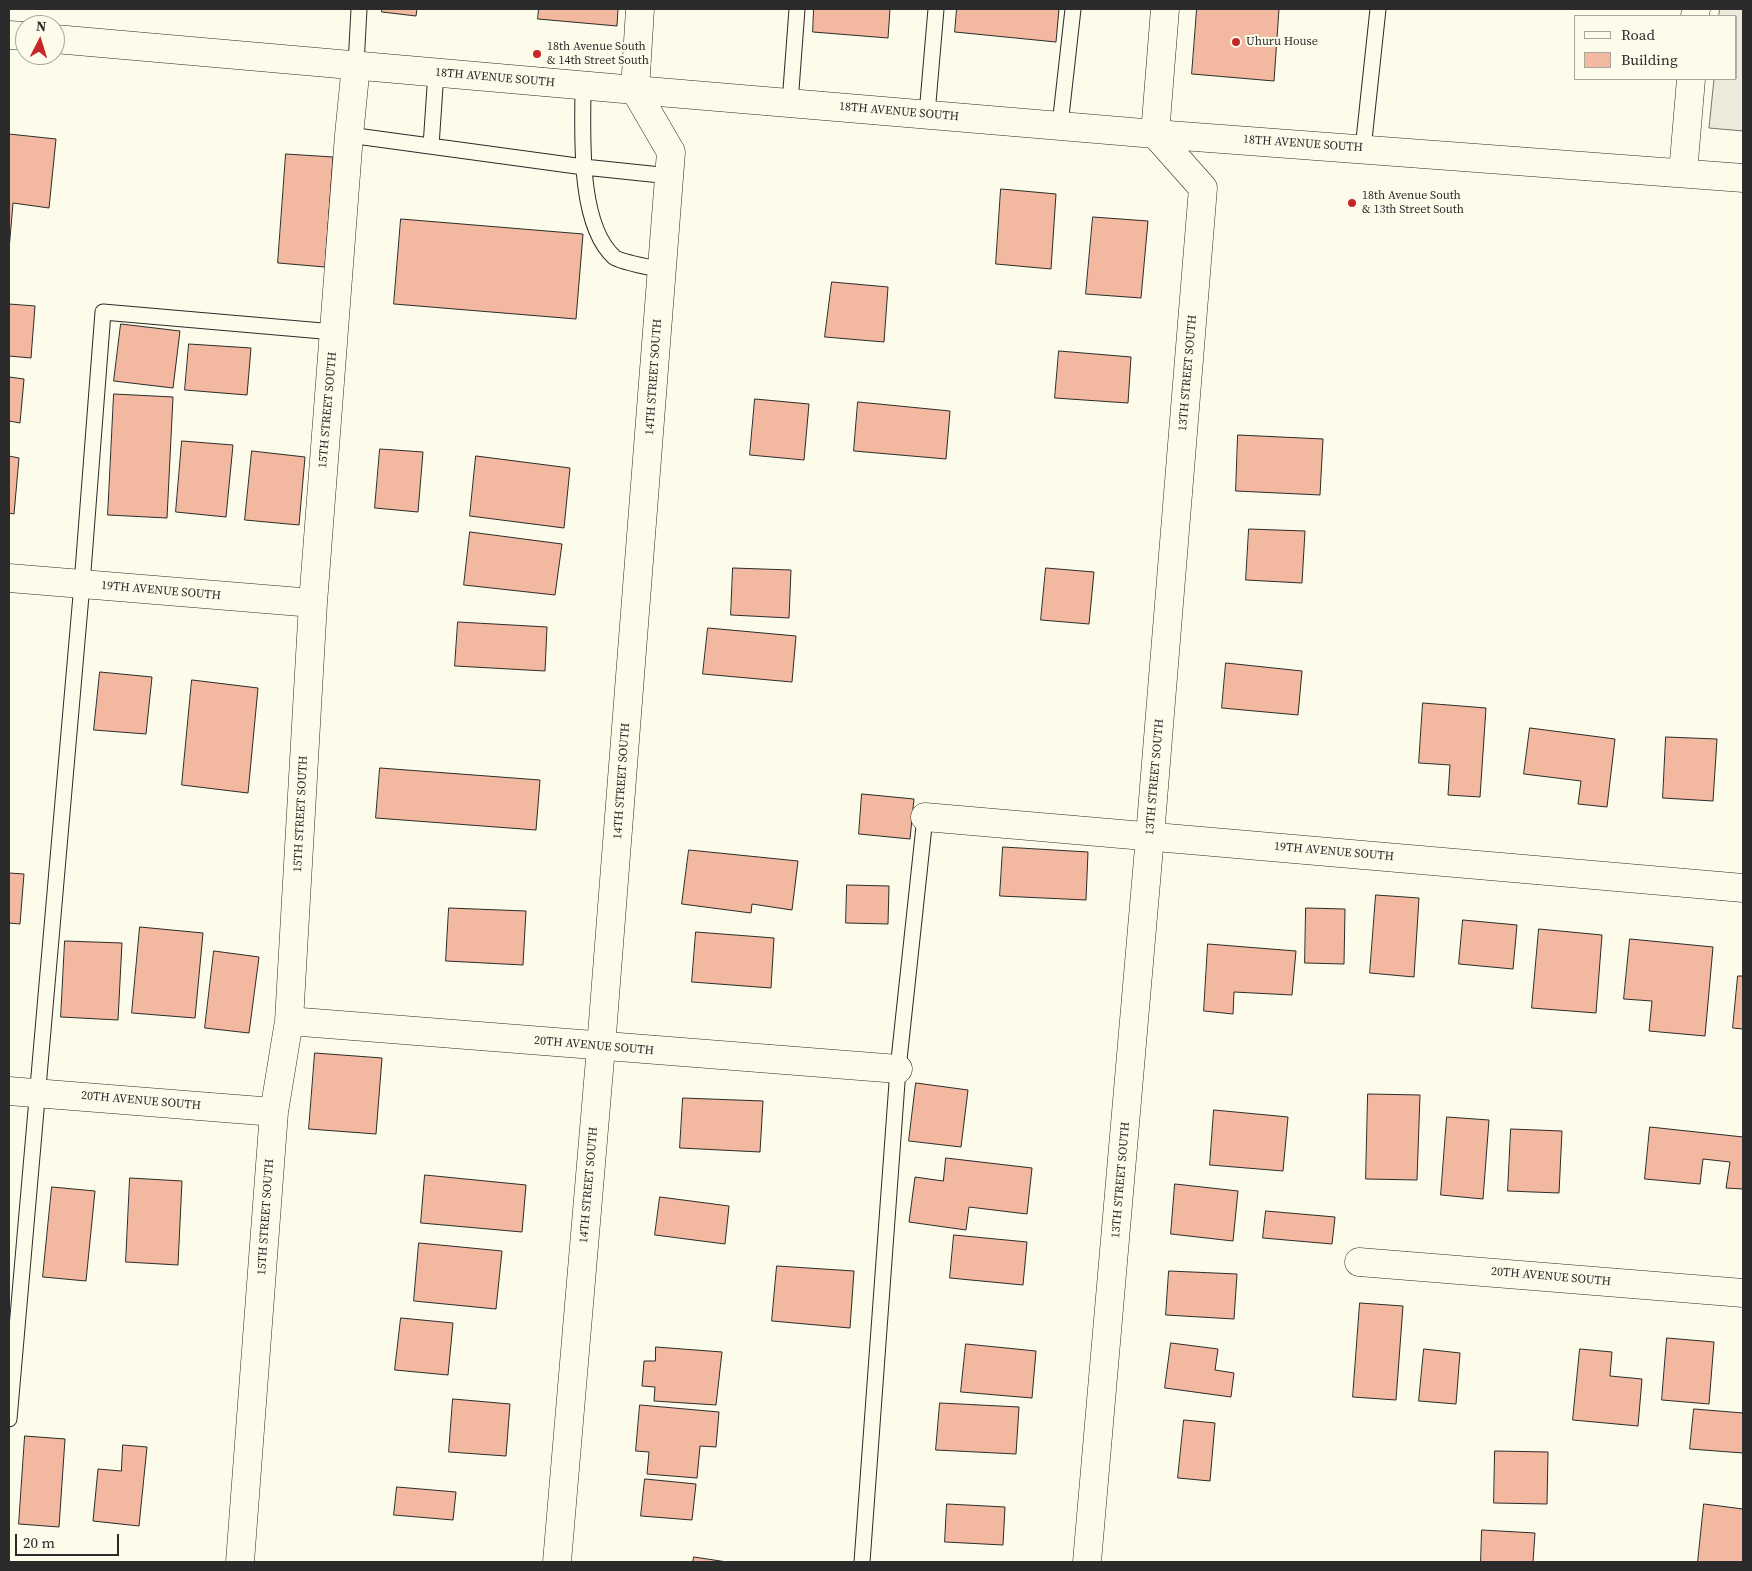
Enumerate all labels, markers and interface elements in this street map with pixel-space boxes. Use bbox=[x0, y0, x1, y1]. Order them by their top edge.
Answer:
north arrow bbox=[15, 15, 65, 65]
legend bbox=[1574, 15, 1737, 80]
text: N bbox=[35, 16, 47, 36]
text: Road bbox=[1621, 24, 1655, 45]
place label: Uhuru House bbox=[1246, 35, 1318, 49]
marker: Uhuru House bbox=[1230, 36, 1242, 48]
place label: 18th Avenue South & 14th Street South bbox=[547, 40, 649, 68]
marker: 18th Avenue South & 14th Street South bbox=[531, 48, 543, 60]
text: Building bbox=[1621, 49, 1678, 70]
street label: 18TH AVENUE SOUTH bbox=[434, 66, 556, 90]
street label: 18TH AVENUE SOUTH bbox=[838, 100, 960, 124]
street label: 18TH AVENUE SOUTH bbox=[1243, 133, 1363, 155]
place label: 18th Avenue South & 13th Street South bbox=[1362, 189, 1464, 217]
marker: 18th Avenue South & 13th Street South bbox=[1346, 197, 1358, 209]
street label: 13TH STREET SOUTH bbox=[1176, 314, 1200, 432]
street label: 14TH STREET SOUTH bbox=[643, 318, 665, 436]
street label: 15TH STREET SOUTH bbox=[316, 351, 340, 469]
street label: 19TH AVENUE SOUTH bbox=[100, 579, 222, 603]
street label: 13TH STREET SOUTH bbox=[1143, 718, 1167, 836]
street label: 14TH STREET SOUTH bbox=[611, 722, 633, 840]
street label: 15TH STREET SOUTH bbox=[291, 755, 311, 873]
street label: 19TH AVENUE SOUTH bbox=[1273, 840, 1395, 864]
street label: 20TH AVENUE SOUTH bbox=[533, 1034, 655, 1058]
street label: 20TH AVENUE SOUTH bbox=[80, 1089, 202, 1113]
street label: 13TH STREET SOUTH bbox=[1109, 1121, 1133, 1239]
street label: 14TH STREET SOUTH bbox=[577, 1126, 601, 1244]
street label: 15TH STREET SOUTH bbox=[255, 1158, 277, 1276]
street label: 20TH AVENUE SOUTH bbox=[1490, 1265, 1612, 1289]
scale bar bbox=[18, 1524, 121, 1556]
text: 20 m bbox=[23, 1532, 55, 1553]

